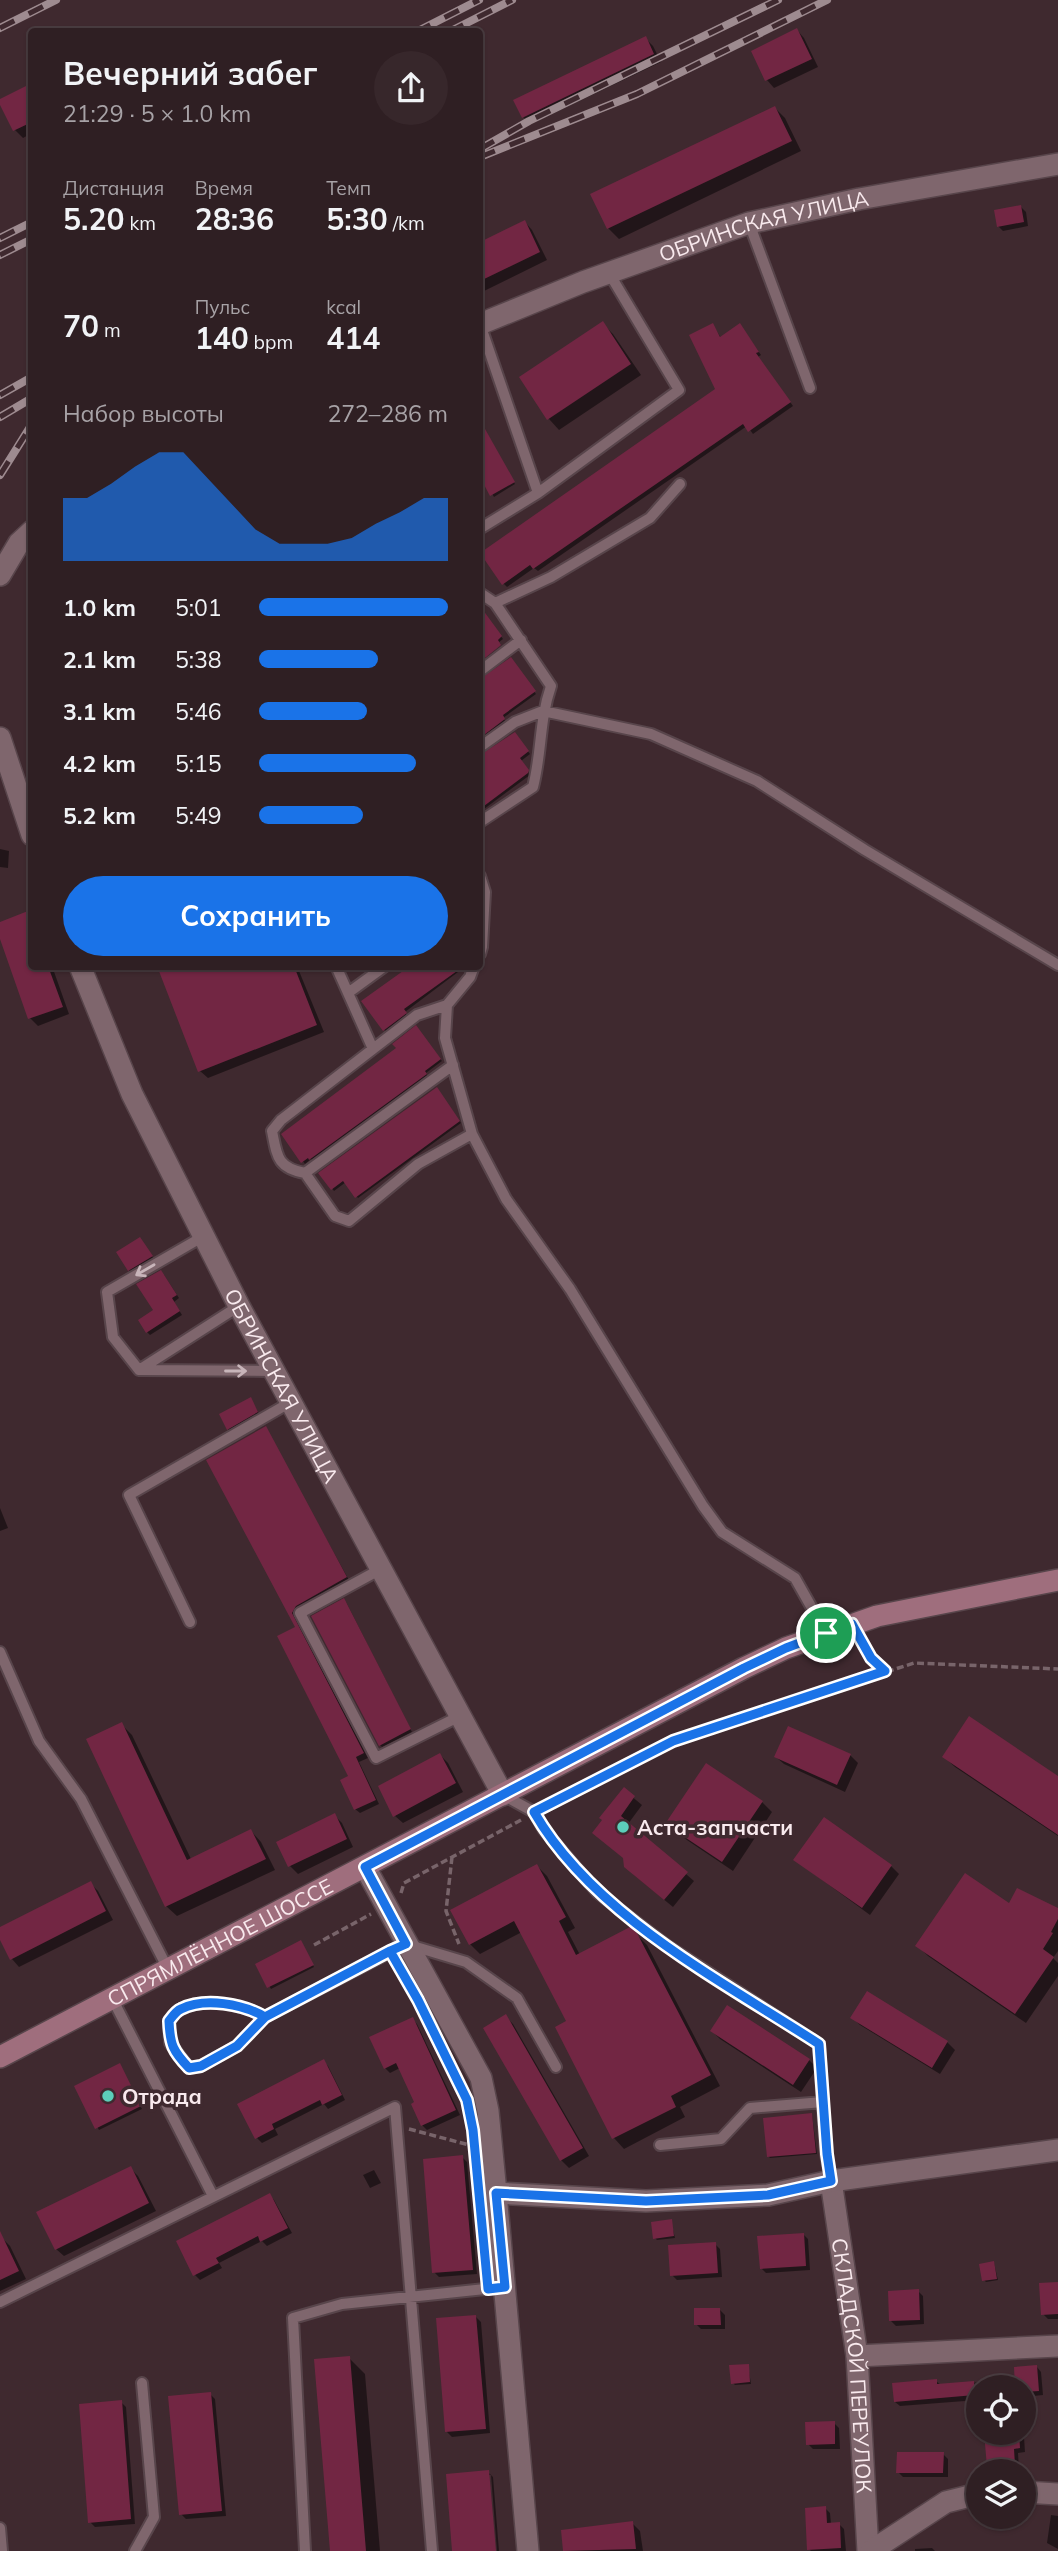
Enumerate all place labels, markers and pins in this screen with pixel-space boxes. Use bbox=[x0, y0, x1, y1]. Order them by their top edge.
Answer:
pin bbox=[796, 1603, 856, 1663]
place label: Аста-запчасти bbox=[637, 1814, 793, 1840]
marker: Аста-запчасти bbox=[615, 1819, 631, 1835]
place label: Отрада bbox=[122, 2083, 202, 2109]
marker: Отрада bbox=[100, 2088, 116, 2104]

